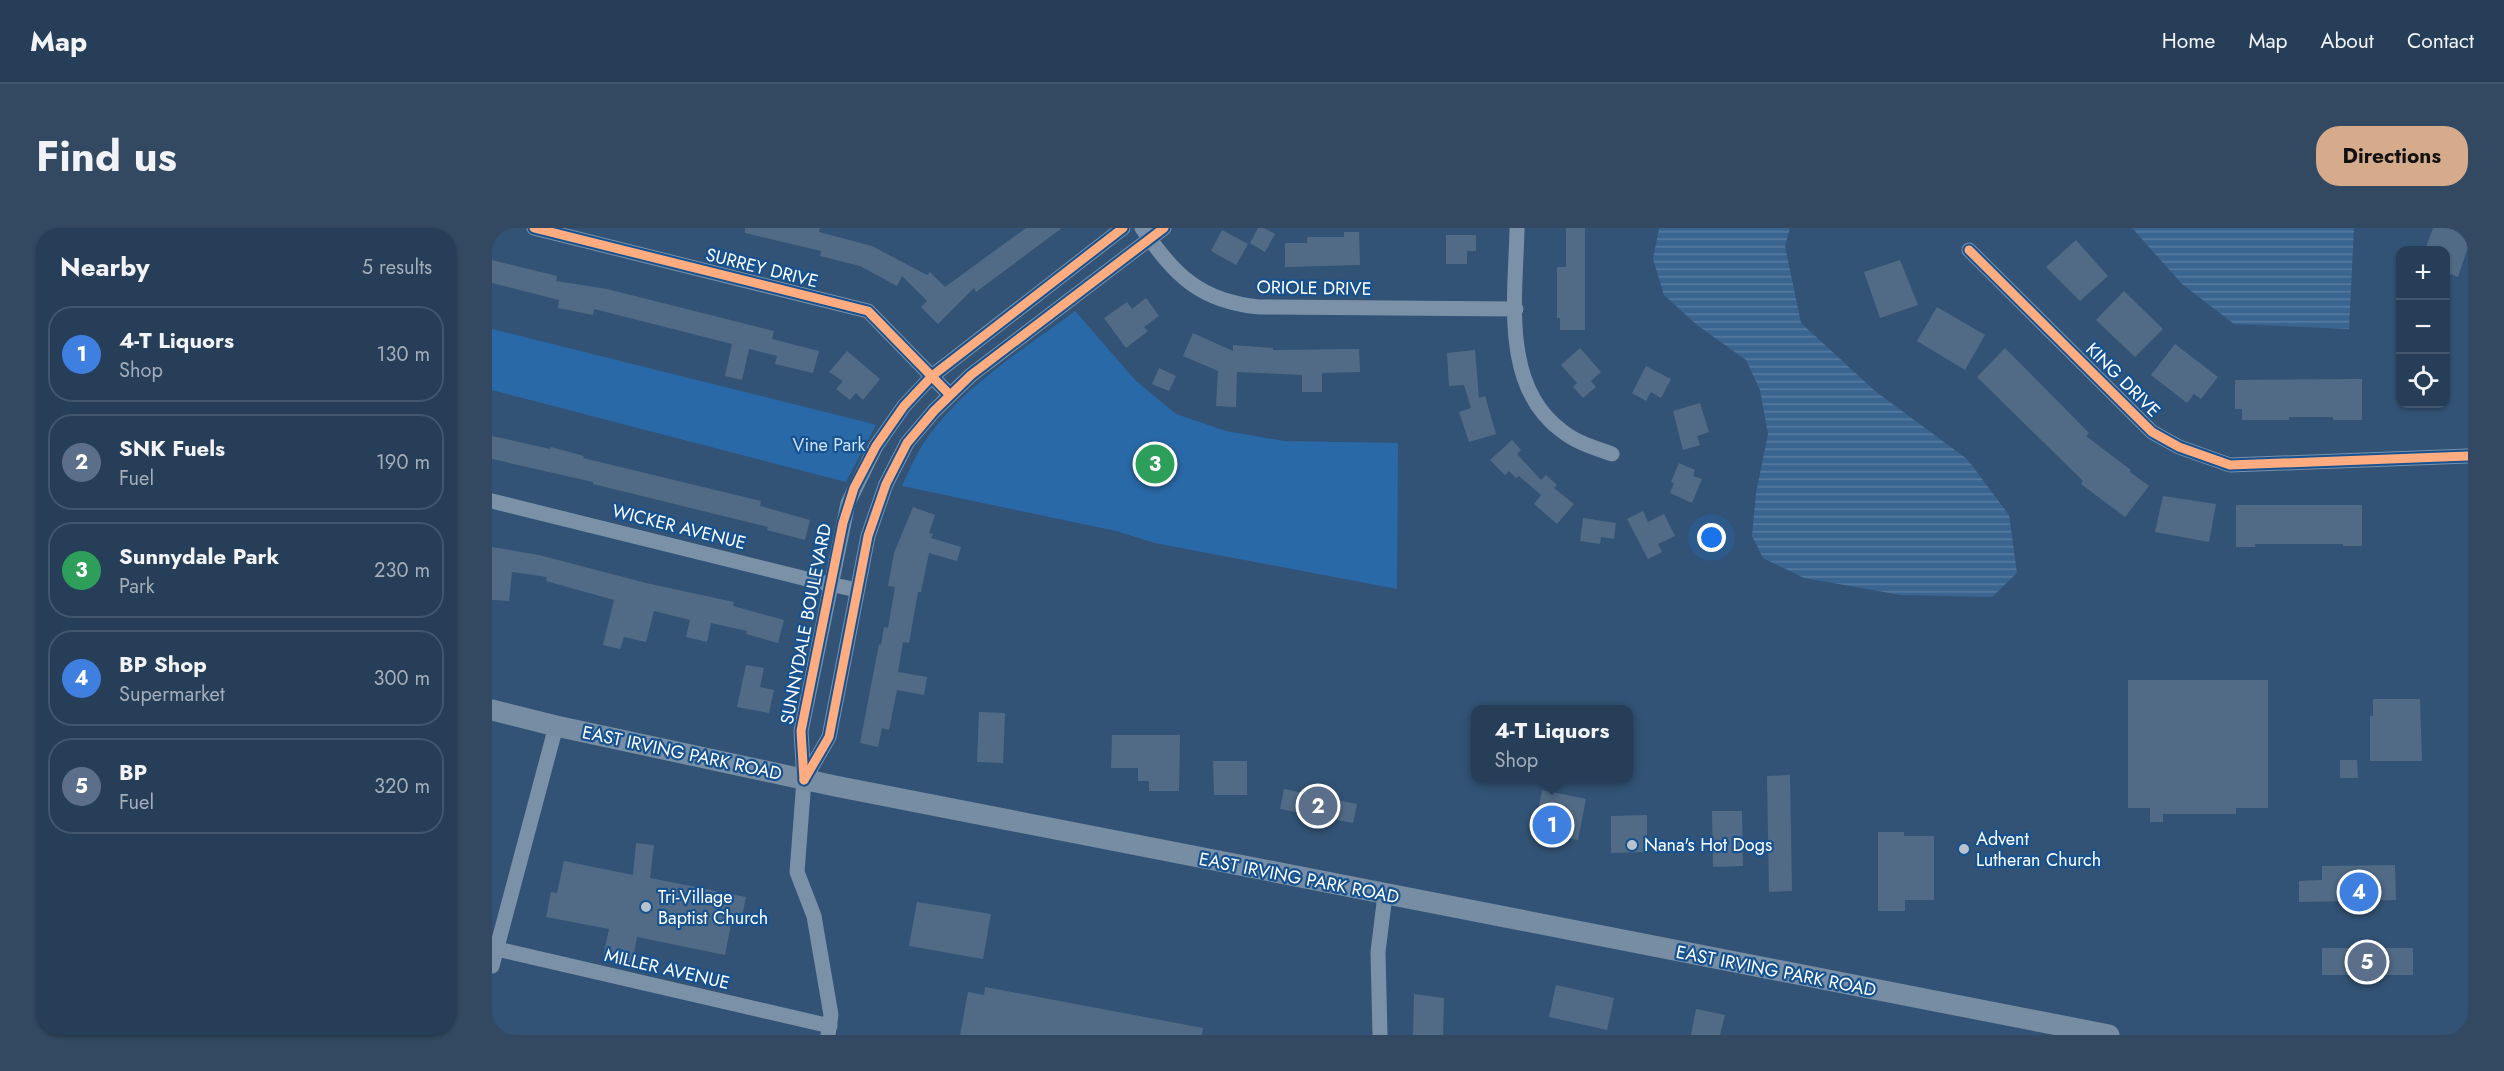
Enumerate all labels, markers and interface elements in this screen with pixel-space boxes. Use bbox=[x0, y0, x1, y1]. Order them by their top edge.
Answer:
text: Map bbox=[30, 21, 87, 62]
text: Home bbox=[2162, 26, 2215, 56]
text: Map bbox=[2248, 26, 2288, 56]
text: About bbox=[2321, 26, 2374, 56]
text: Contact bbox=[2407, 26, 2474, 56]
text: Find us bbox=[36, 126, 177, 187]
button: Directions bbox=[2316, 126, 2468, 186]
street label: SURREY DRIVE bbox=[703, 241, 821, 295]
map controls bbox=[2396, 246, 2450, 408]
button: + bbox=[2396, 246, 2450, 300]
text: Nearby bbox=[60, 248, 149, 286]
text: 5 results bbox=[362, 253, 432, 282]
street label: ORIOLE DRIVE bbox=[1256, 274, 1372, 302]
button: − bbox=[2396, 300, 2450, 354]
text: 4-T Liquors bbox=[119, 324, 234, 356]
street label: KING DRIVE bbox=[2080, 337, 2166, 423]
text: 1 bbox=[76, 340, 87, 369]
text: 130 m bbox=[376, 340, 430, 369]
button: locate bbox=[2396, 354, 2450, 408]
text: Shop bbox=[119, 356, 163, 385]
text: SNK Fuels bbox=[119, 432, 225, 464]
park label: Vine Park bbox=[793, 432, 865, 458]
pin: 3 bbox=[1136, 442, 1174, 486]
text: 2 bbox=[75, 448, 88, 477]
text: 190 m bbox=[376, 448, 430, 477]
text: Fuel bbox=[119, 464, 154, 493]
street label: WICKER AVENUE bbox=[609, 498, 749, 556]
street label: SUNNYDALE BOULEVARD bbox=[774, 521, 838, 727]
your location bbox=[1697, 523, 1726, 552]
text: Sunnydale Park bbox=[119, 540, 279, 572]
text: 3 bbox=[75, 556, 88, 585]
text: 230 m bbox=[374, 556, 430, 585]
text: Park bbox=[119, 572, 155, 601]
text: BP Shop bbox=[119, 648, 207, 680]
text: 4 bbox=[75, 664, 88, 693]
text: 300 m bbox=[373, 664, 430, 693]
text: Supermarket bbox=[119, 680, 225, 709]
popup bbox=[1471, 705, 1633, 783]
text: 4-T Liquors bbox=[1494, 714, 1610, 746]
street label: EAST IRVING PARK ROAD bbox=[580, 719, 784, 787]
text: Shop bbox=[1494, 746, 1538, 775]
text: BP bbox=[119, 756, 147, 788]
text: 5 bbox=[75, 772, 88, 801]
text: 320 m bbox=[374, 772, 430, 801]
pin: 2 bbox=[1298, 784, 1338, 828]
text: Fuel bbox=[119, 788, 154, 817]
pin: 1 bbox=[1532, 802, 1572, 848]
place label: Advent Lutheran Church bbox=[1976, 826, 2101, 873]
place label: Nana's Hot Dogs bbox=[1644, 832, 1772, 858]
marker: Nana's Hot Dogs bbox=[1625, 838, 1639, 852]
marker: Advent Lutheran Church bbox=[1957, 842, 1971, 856]
street label: EAST IRVING PARK ROAD bbox=[1197, 846, 1401, 910]
pin: 4 bbox=[2340, 870, 2378, 914]
place label: Tri-Village Baptist Church bbox=[658, 884, 768, 931]
marker: Tri-Village Baptist Church bbox=[639, 900, 653, 914]
street label: EAST IRVING PARK ROAD bbox=[1674, 939, 1878, 1003]
pin: 5 bbox=[2348, 940, 2386, 984]
street label: MILLER AVENUE bbox=[602, 942, 732, 996]

